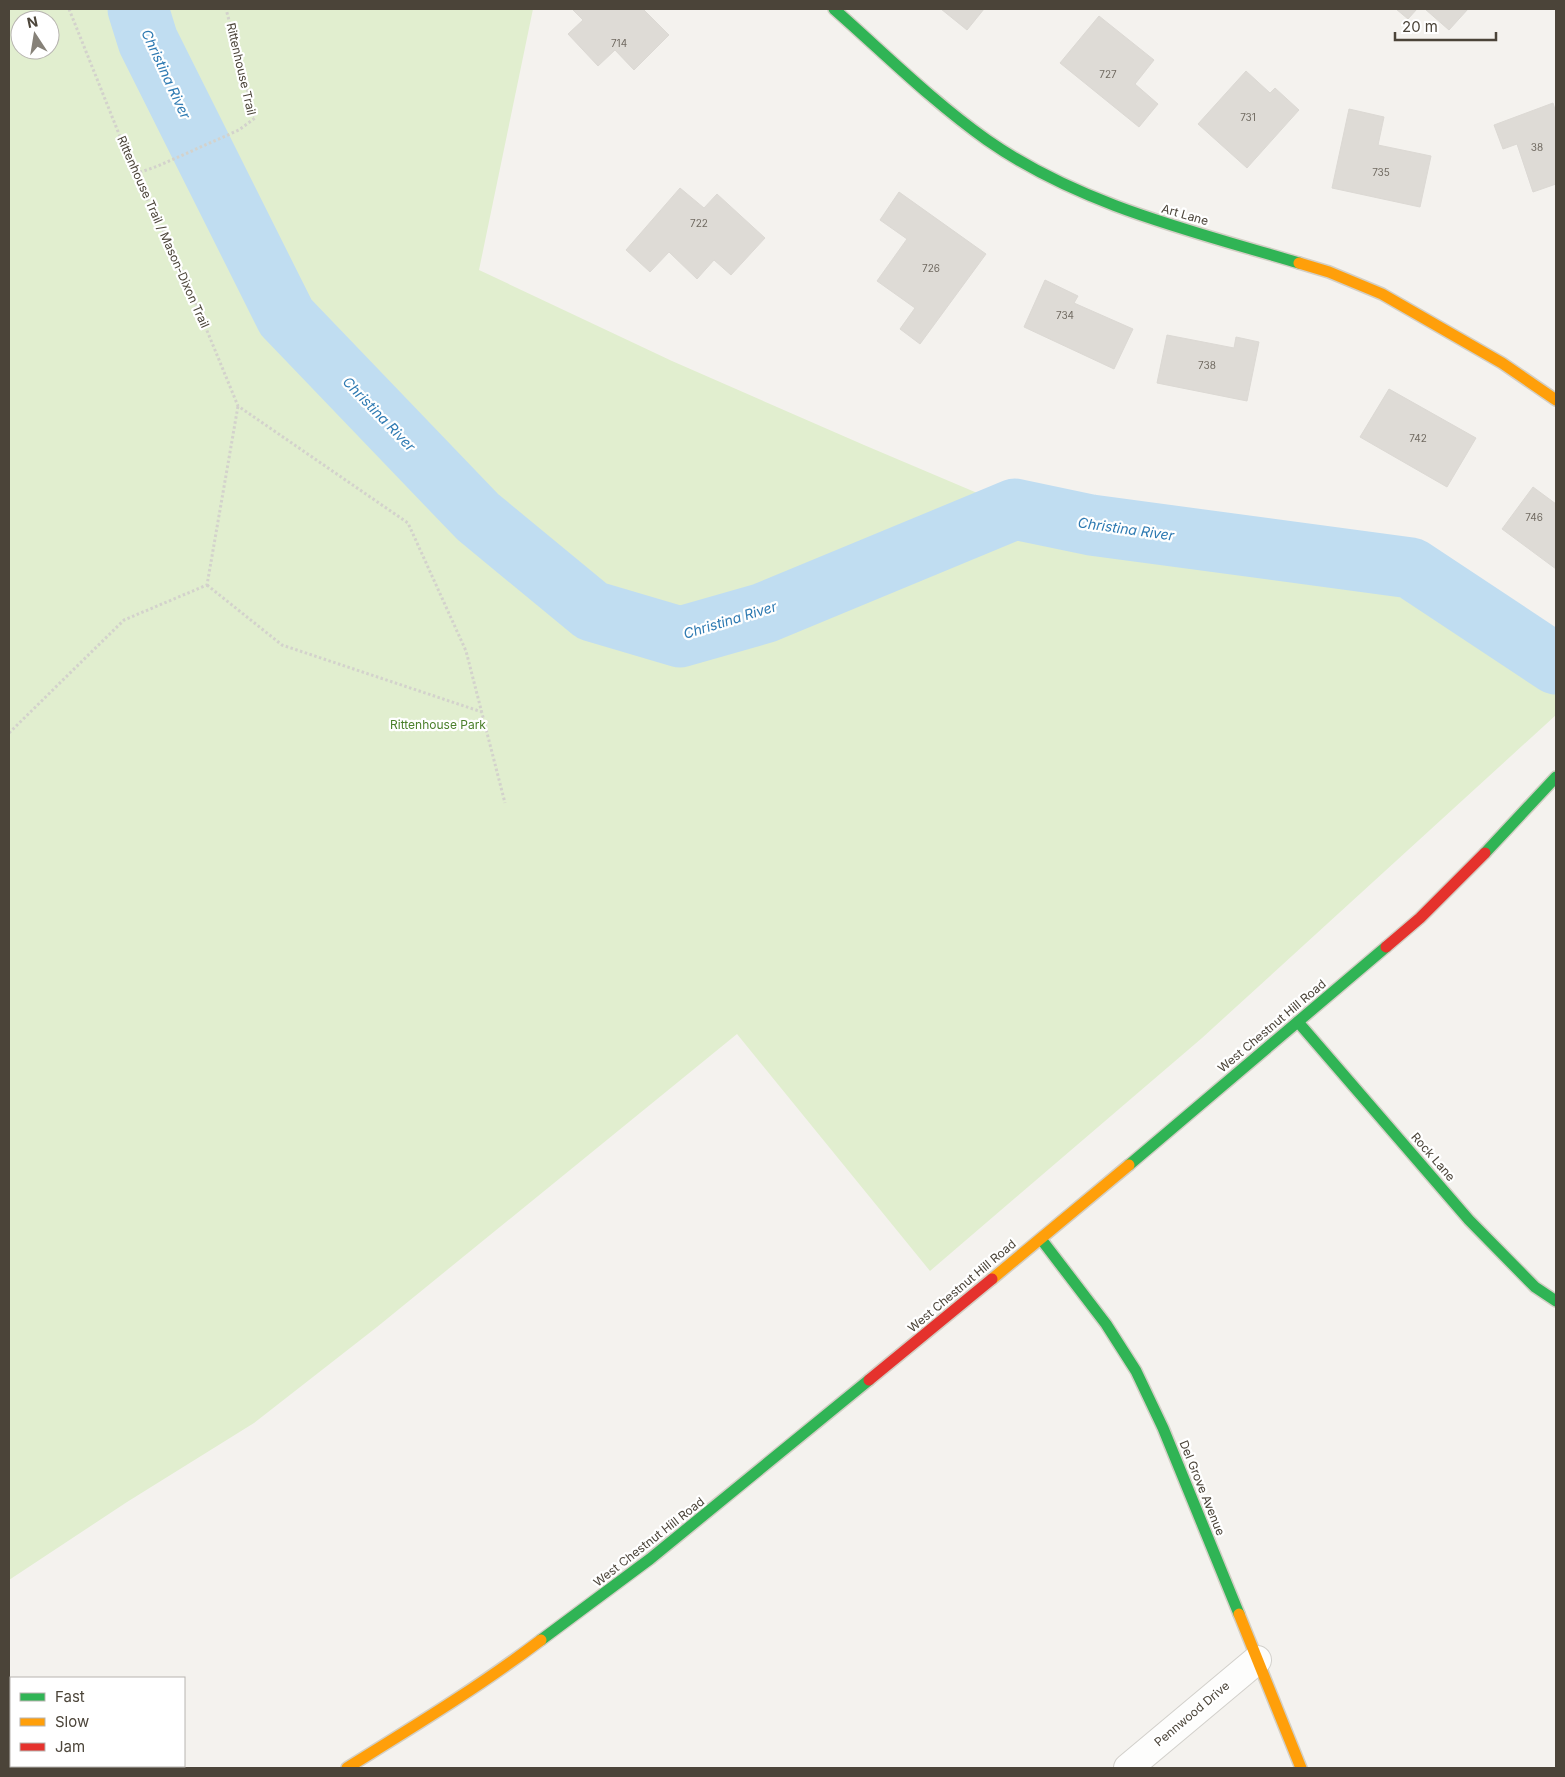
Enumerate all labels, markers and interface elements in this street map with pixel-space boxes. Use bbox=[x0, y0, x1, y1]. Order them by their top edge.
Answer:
north arrow bbox=[10, 10, 60, 60]
scale bar bbox=[1395, 10, 1496, 42]
text: N bbox=[25, 12, 39, 31]
text: 20 m bbox=[1402, 17, 1438, 36]
street label: Rittenhouse Trail bbox=[224, 21, 259, 117]
water label: Christina River bbox=[138, 26, 195, 122]
house number: 714 bbox=[611, 37, 627, 49]
house number: 727 bbox=[1099, 68, 1117, 80]
house number: 731 bbox=[1240, 111, 1256, 123]
street label: Rittenhouse Trail / Mason-Dixon Trail bbox=[114, 133, 213, 330]
house number: 38 bbox=[1531, 141, 1543, 153]
house number: 735 bbox=[1372, 166, 1390, 178]
street label: Art Lane bbox=[1160, 201, 1210, 228]
house number: 722 bbox=[690, 217, 708, 229]
house number: 726 bbox=[922, 262, 940, 274]
house number: 734 bbox=[1056, 309, 1074, 321]
house number: 738 bbox=[1198, 359, 1216, 371]
water label: Christina River bbox=[340, 373, 420, 455]
house number: 742 bbox=[1409, 432, 1427, 444]
house number: 746 bbox=[1525, 511, 1543, 523]
water label: Christina River bbox=[1077, 513, 1176, 544]
water label: Christina River bbox=[681, 597, 779, 642]
park label: Rittenhouse Park bbox=[390, 717, 486, 732]
street label: West Chestnut Hill Road bbox=[1215, 976, 1329, 1075]
street label: Rock Lane bbox=[1408, 1129, 1458, 1184]
street label: West Chestnut Hill Road bbox=[905, 1236, 1019, 1335]
street label: Del Grove Avenue bbox=[1177, 1438, 1228, 1538]
street label: West Chestnut Hill Road bbox=[590, 1494, 707, 1590]
legend bbox=[10, 1677, 185, 1767]
street label: Pennwood Drive bbox=[1151, 1678, 1232, 1749]
text: Fast bbox=[55, 1687, 85, 1706]
text: Slow bbox=[55, 1712, 89, 1731]
text: Jam bbox=[55, 1737, 85, 1756]

